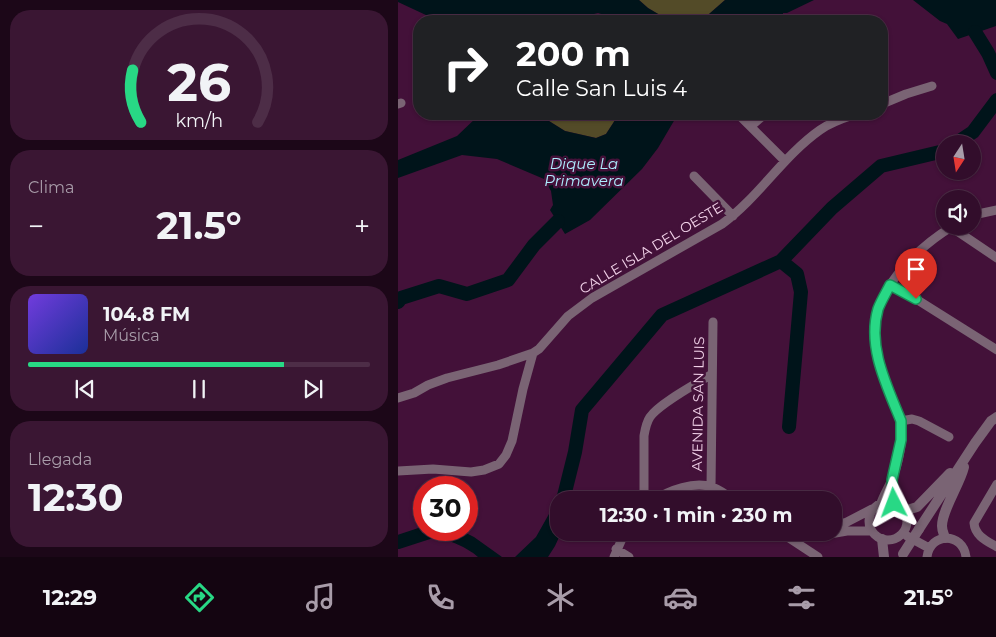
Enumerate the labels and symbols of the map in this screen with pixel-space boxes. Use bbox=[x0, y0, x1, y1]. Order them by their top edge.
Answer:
north arrow bbox=[936, 135, 980, 180]
water label: Dique La Primavera bbox=[544, 154, 624, 190]
street label: CALLE ISLA DEL OESTE bbox=[576, 198, 726, 298]
pin bbox=[895, 248, 937, 299]
street label: AVENIDA SAN LUIS bbox=[688, 336, 708, 472]
speed limit sign: 30 bbox=[413, 476, 478, 541]
position arrow bbox=[867, 476, 919, 528]

